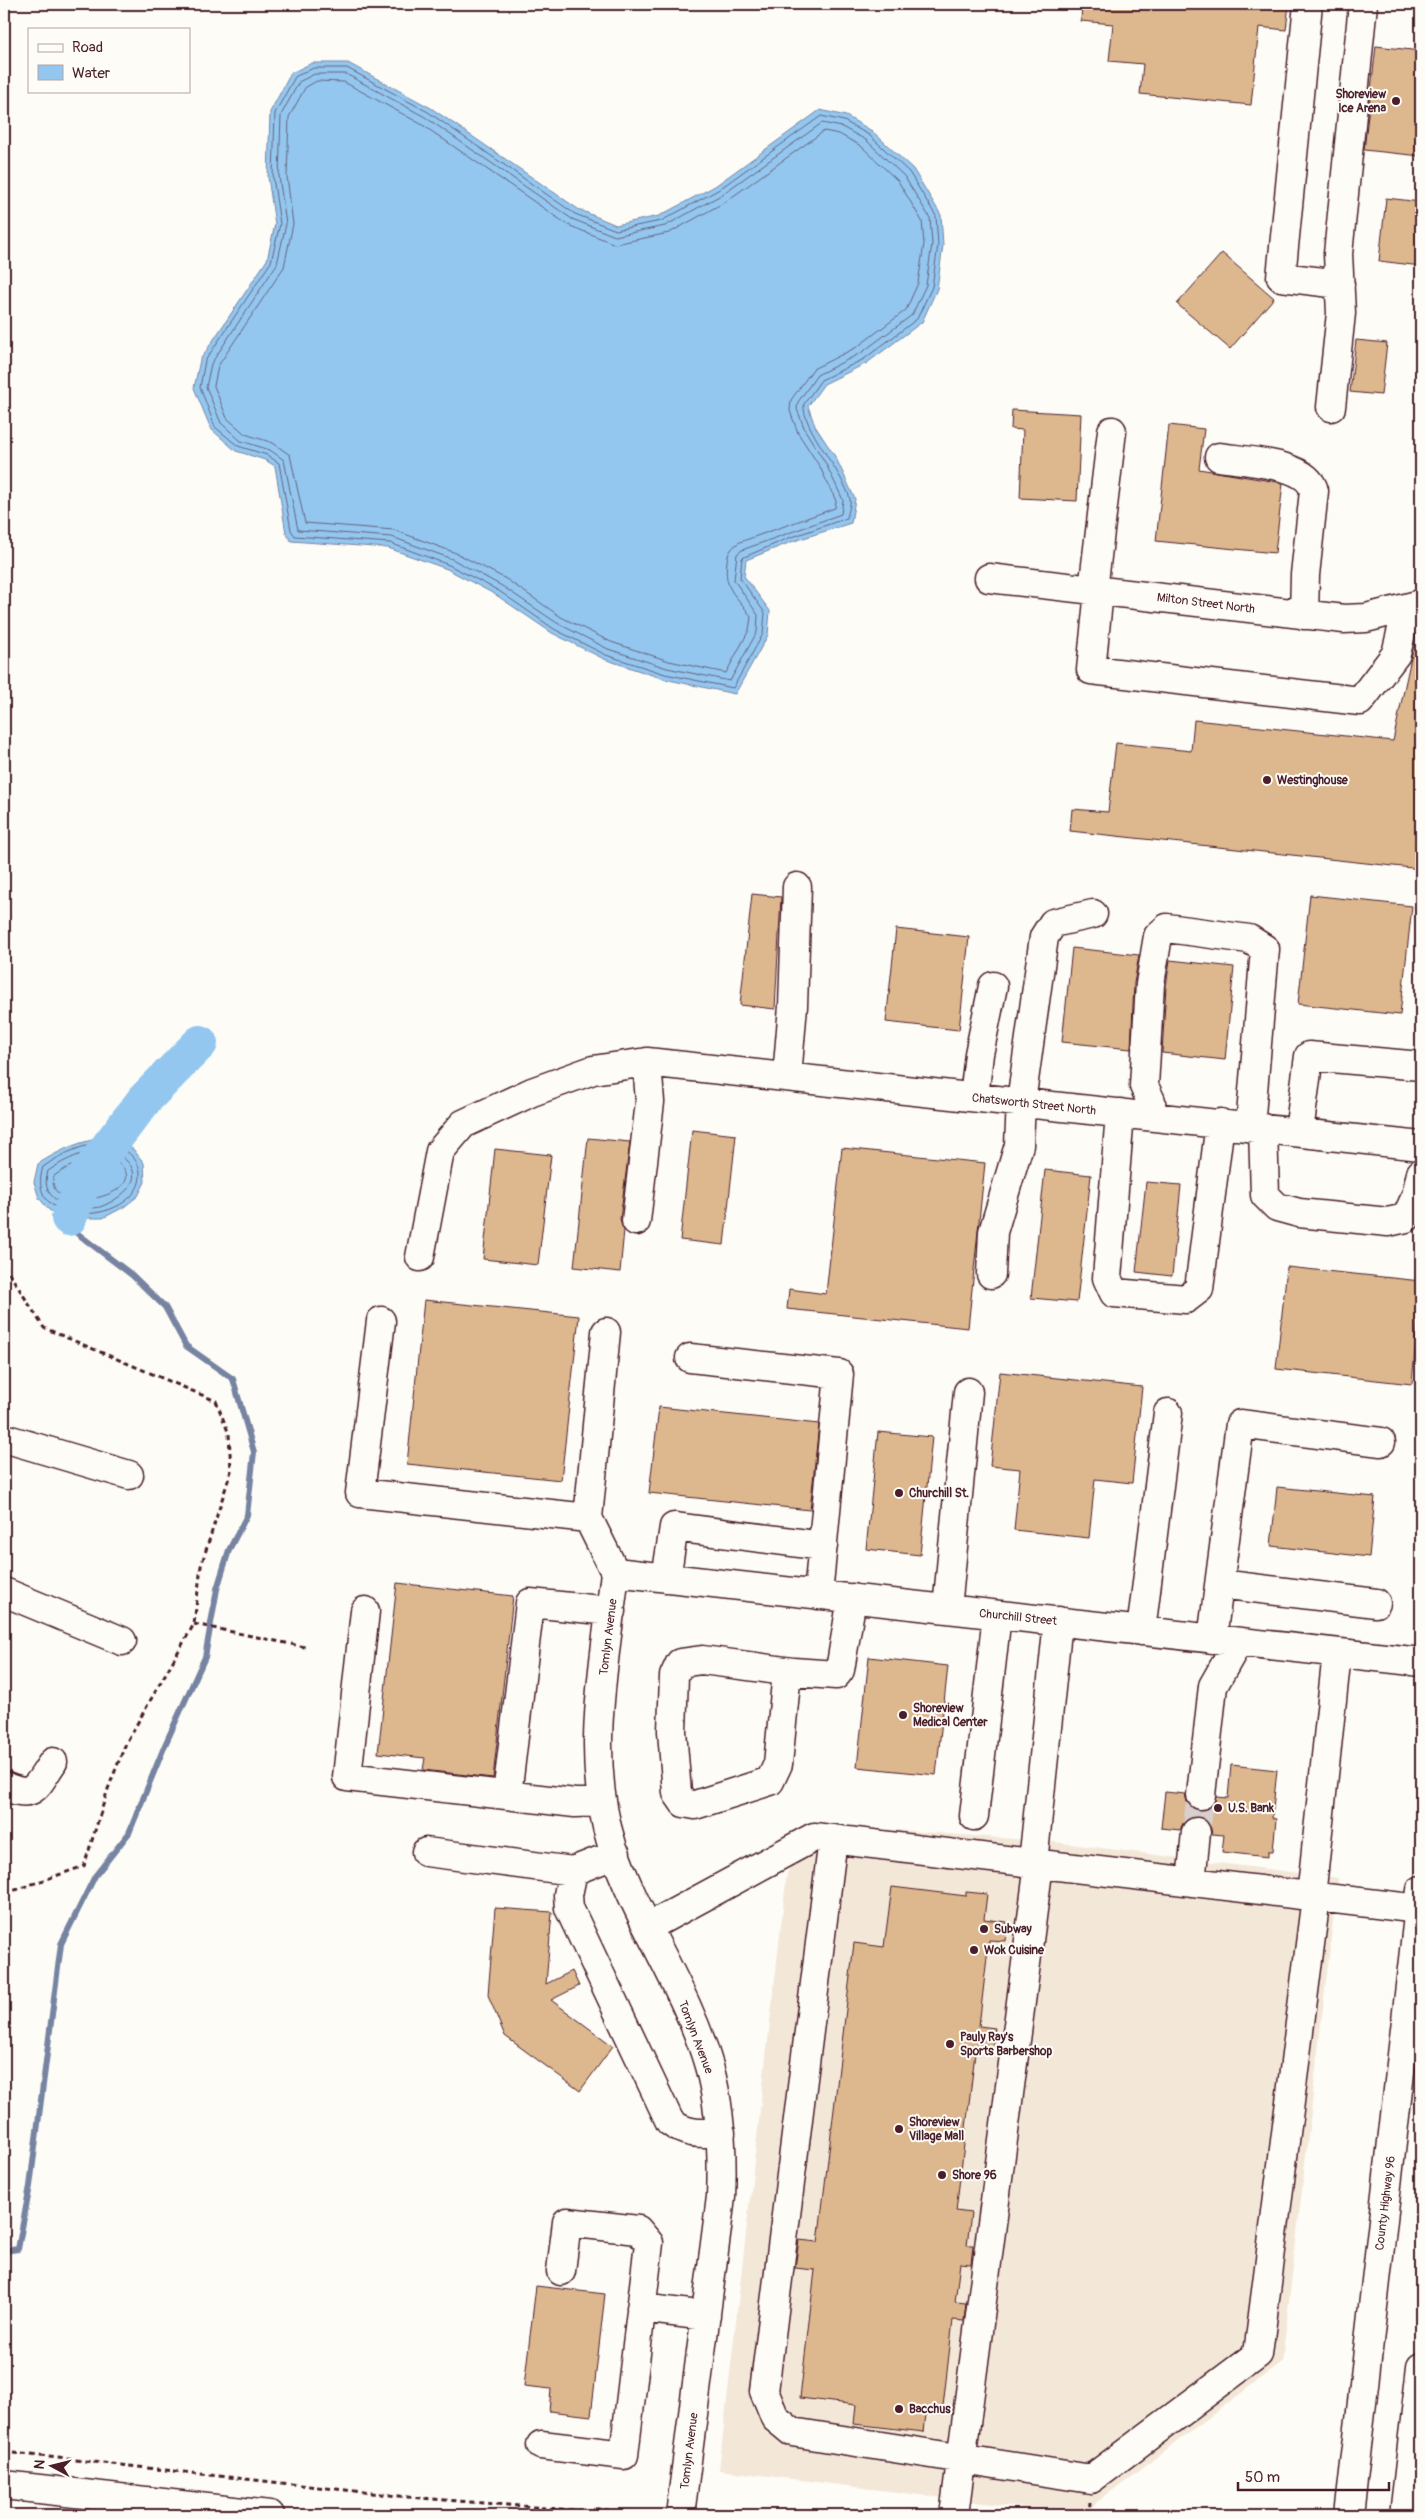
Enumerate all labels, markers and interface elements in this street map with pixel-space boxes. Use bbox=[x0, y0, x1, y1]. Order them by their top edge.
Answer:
legend bbox=[28, 28, 190, 92]
text: Road bbox=[72, 38, 103, 57]
text: Water bbox=[72, 64, 111, 83]
place label: Shoreview Ice Arena bbox=[1335, 87, 1387, 116]
marker: Shoreview Ice Arena bbox=[1390, 95, 1402, 107]
street label: Milton Street North bbox=[1156, 590, 1256, 617]
place label: Westinghouse bbox=[1277, 773, 1349, 788]
marker: Westinghouse bbox=[1261, 774, 1273, 786]
street label: Chatsworth Street North bbox=[971, 1091, 1097, 1119]
place label: Churchill St. bbox=[909, 1486, 969, 1501]
marker: Churchill St. bbox=[893, 1487, 905, 1499]
street label: Tomlyn Avenue bbox=[596, 1598, 621, 1676]
street label: Churchill Street bbox=[978, 1606, 1058, 1629]
place label: Shoreview Medical Center bbox=[913, 1701, 988, 1730]
marker: Shoreview Medical Center bbox=[897, 1709, 909, 1721]
place label: U.S. Bank bbox=[1228, 1801, 1275, 1816]
marker: U.S. Bank bbox=[1212, 1802, 1224, 1814]
place label: Subway bbox=[994, 1922, 1033, 1937]
marker: Subway bbox=[978, 1923, 990, 1935]
place label: Wok Cuisine bbox=[984, 1943, 1045, 1958]
marker: Wok Cuisine bbox=[968, 1944, 980, 1956]
street label: Tomlyn Avenue bbox=[675, 1998, 716, 2076]
place label: Pauly Ray's Sports Barbershop bbox=[960, 2030, 1052, 2059]
marker: Pauly Ray's Sports Barbershop bbox=[944, 2038, 956, 2050]
place label: Shoreview Village Mall bbox=[909, 2115, 964, 2144]
marker: Shoreview Village Mall bbox=[893, 2123, 905, 2135]
street label: County Highway 96 bbox=[1372, 2155, 1399, 2251]
place label: Shore 96 bbox=[952, 2168, 997, 2183]
marker: Shore 96 bbox=[936, 2169, 948, 2181]
place label: Bacchus bbox=[909, 2402, 951, 2417]
marker: Bacchus bbox=[893, 2403, 905, 2415]
street label: Tomlyn Avenue bbox=[677, 2412, 702, 2490]
north arrow bbox=[28, 2442, 78, 2492]
text: N bbox=[31, 2459, 49, 2470]
scale bar bbox=[1238, 2459, 1389, 2491]
text: 50 m bbox=[1245, 2468, 1280, 2487]

